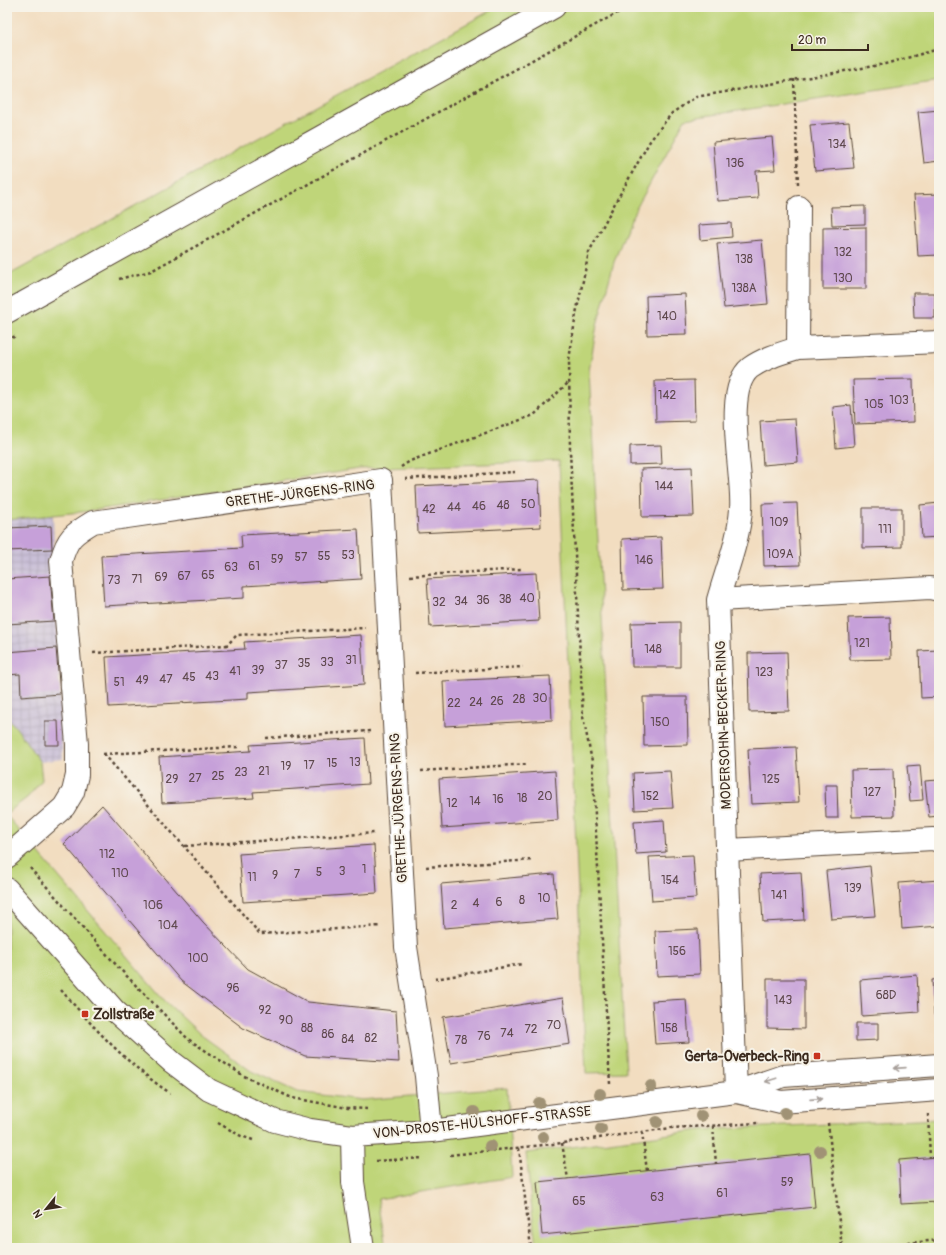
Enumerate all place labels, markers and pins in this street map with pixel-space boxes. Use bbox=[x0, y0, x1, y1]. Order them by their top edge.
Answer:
place label: Zollstraße bbox=[93, 1006, 155, 1023]
marker: Zollstraße bbox=[80, 1009, 90, 1019]
place label: Gerta-Overbeck-Ring bbox=[684, 1048, 809, 1065]
marker: Gerta-Overbeck-Ring bbox=[812, 1051, 822, 1061]

